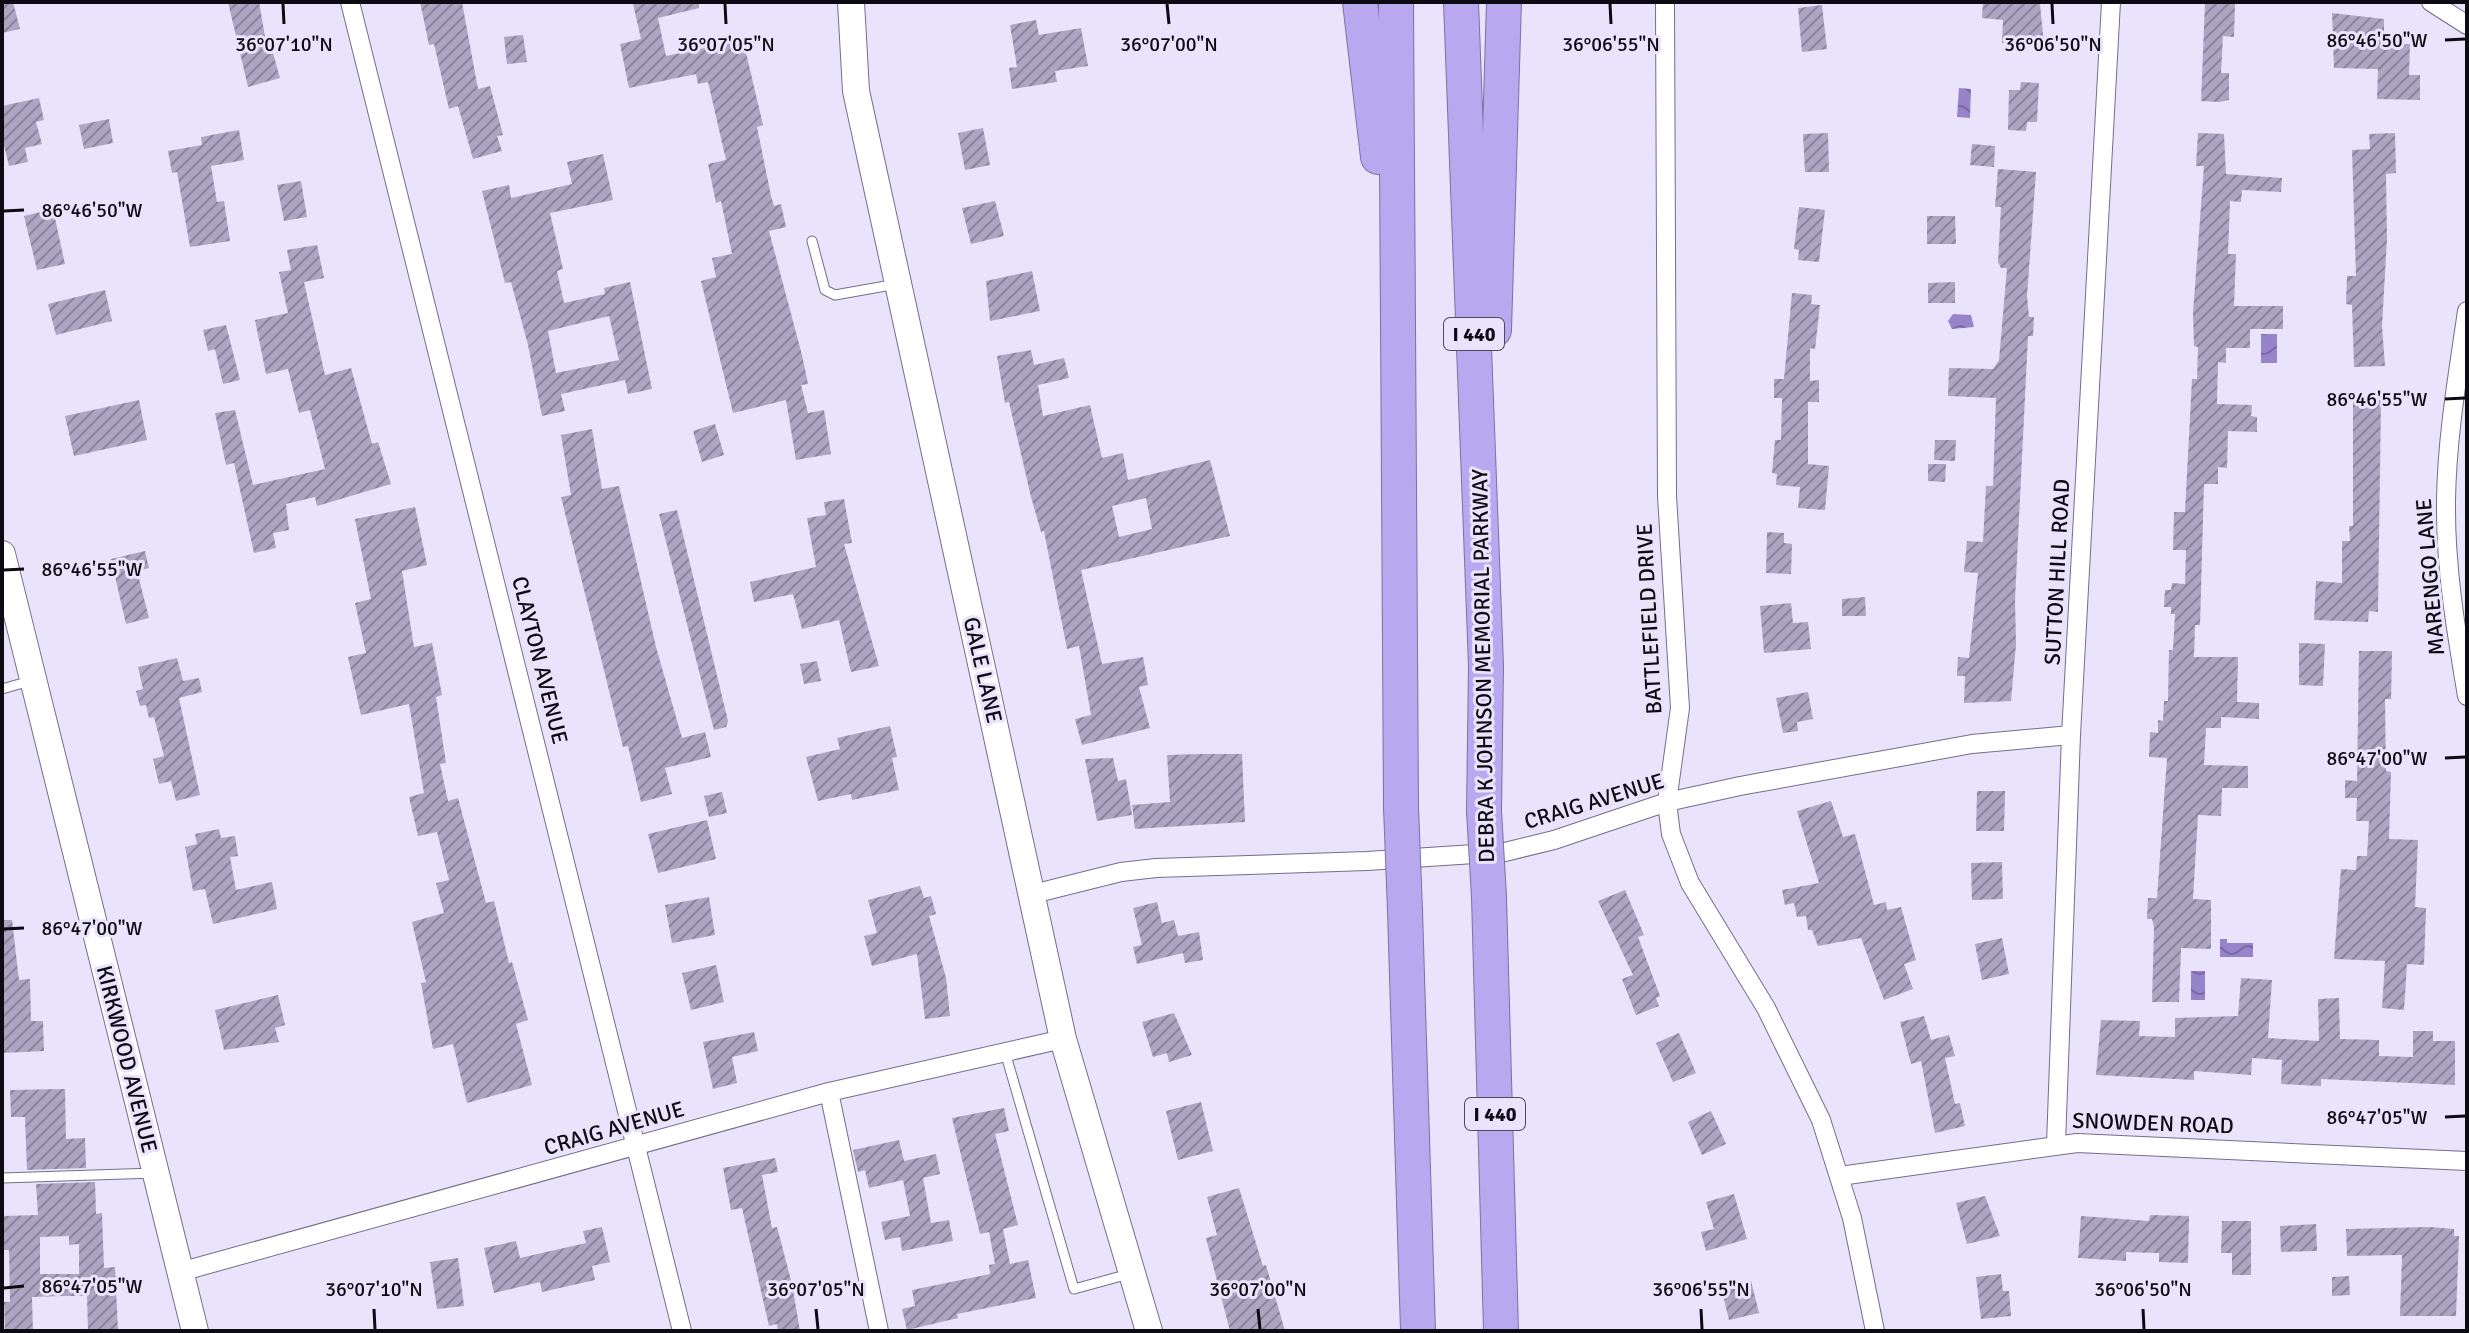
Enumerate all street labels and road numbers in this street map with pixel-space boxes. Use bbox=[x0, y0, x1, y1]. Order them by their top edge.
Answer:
road number: I 440 bbox=[1444, 318, 1504, 350]
street label: DEBRA K JOHNSON MEMORIAL PARKWAY bbox=[1466, 469, 1500, 863]
street label: SUTTON HILL ROAD bbox=[2039, 478, 2075, 666]
street label: MARENGO LANE bbox=[2410, 497, 2450, 657]
street label: BATTLEFIELD DRIVE bbox=[1631, 523, 1667, 715]
street label: CLAYTON AVENUE bbox=[506, 573, 574, 747]
street label: GALE LANE bbox=[958, 614, 1008, 726]
street label: CRAIG AVENUE bbox=[1521, 767, 1667, 835]
street label: KIRKWOOD AVENUE bbox=[91, 963, 163, 1155]
street label: CRAIG AVENUE bbox=[541, 1095, 687, 1161]
road number: I 440 bbox=[1465, 1098, 1525, 1130]
street label: SNOWDEN ROAD bbox=[2072, 1107, 2234, 1139]

